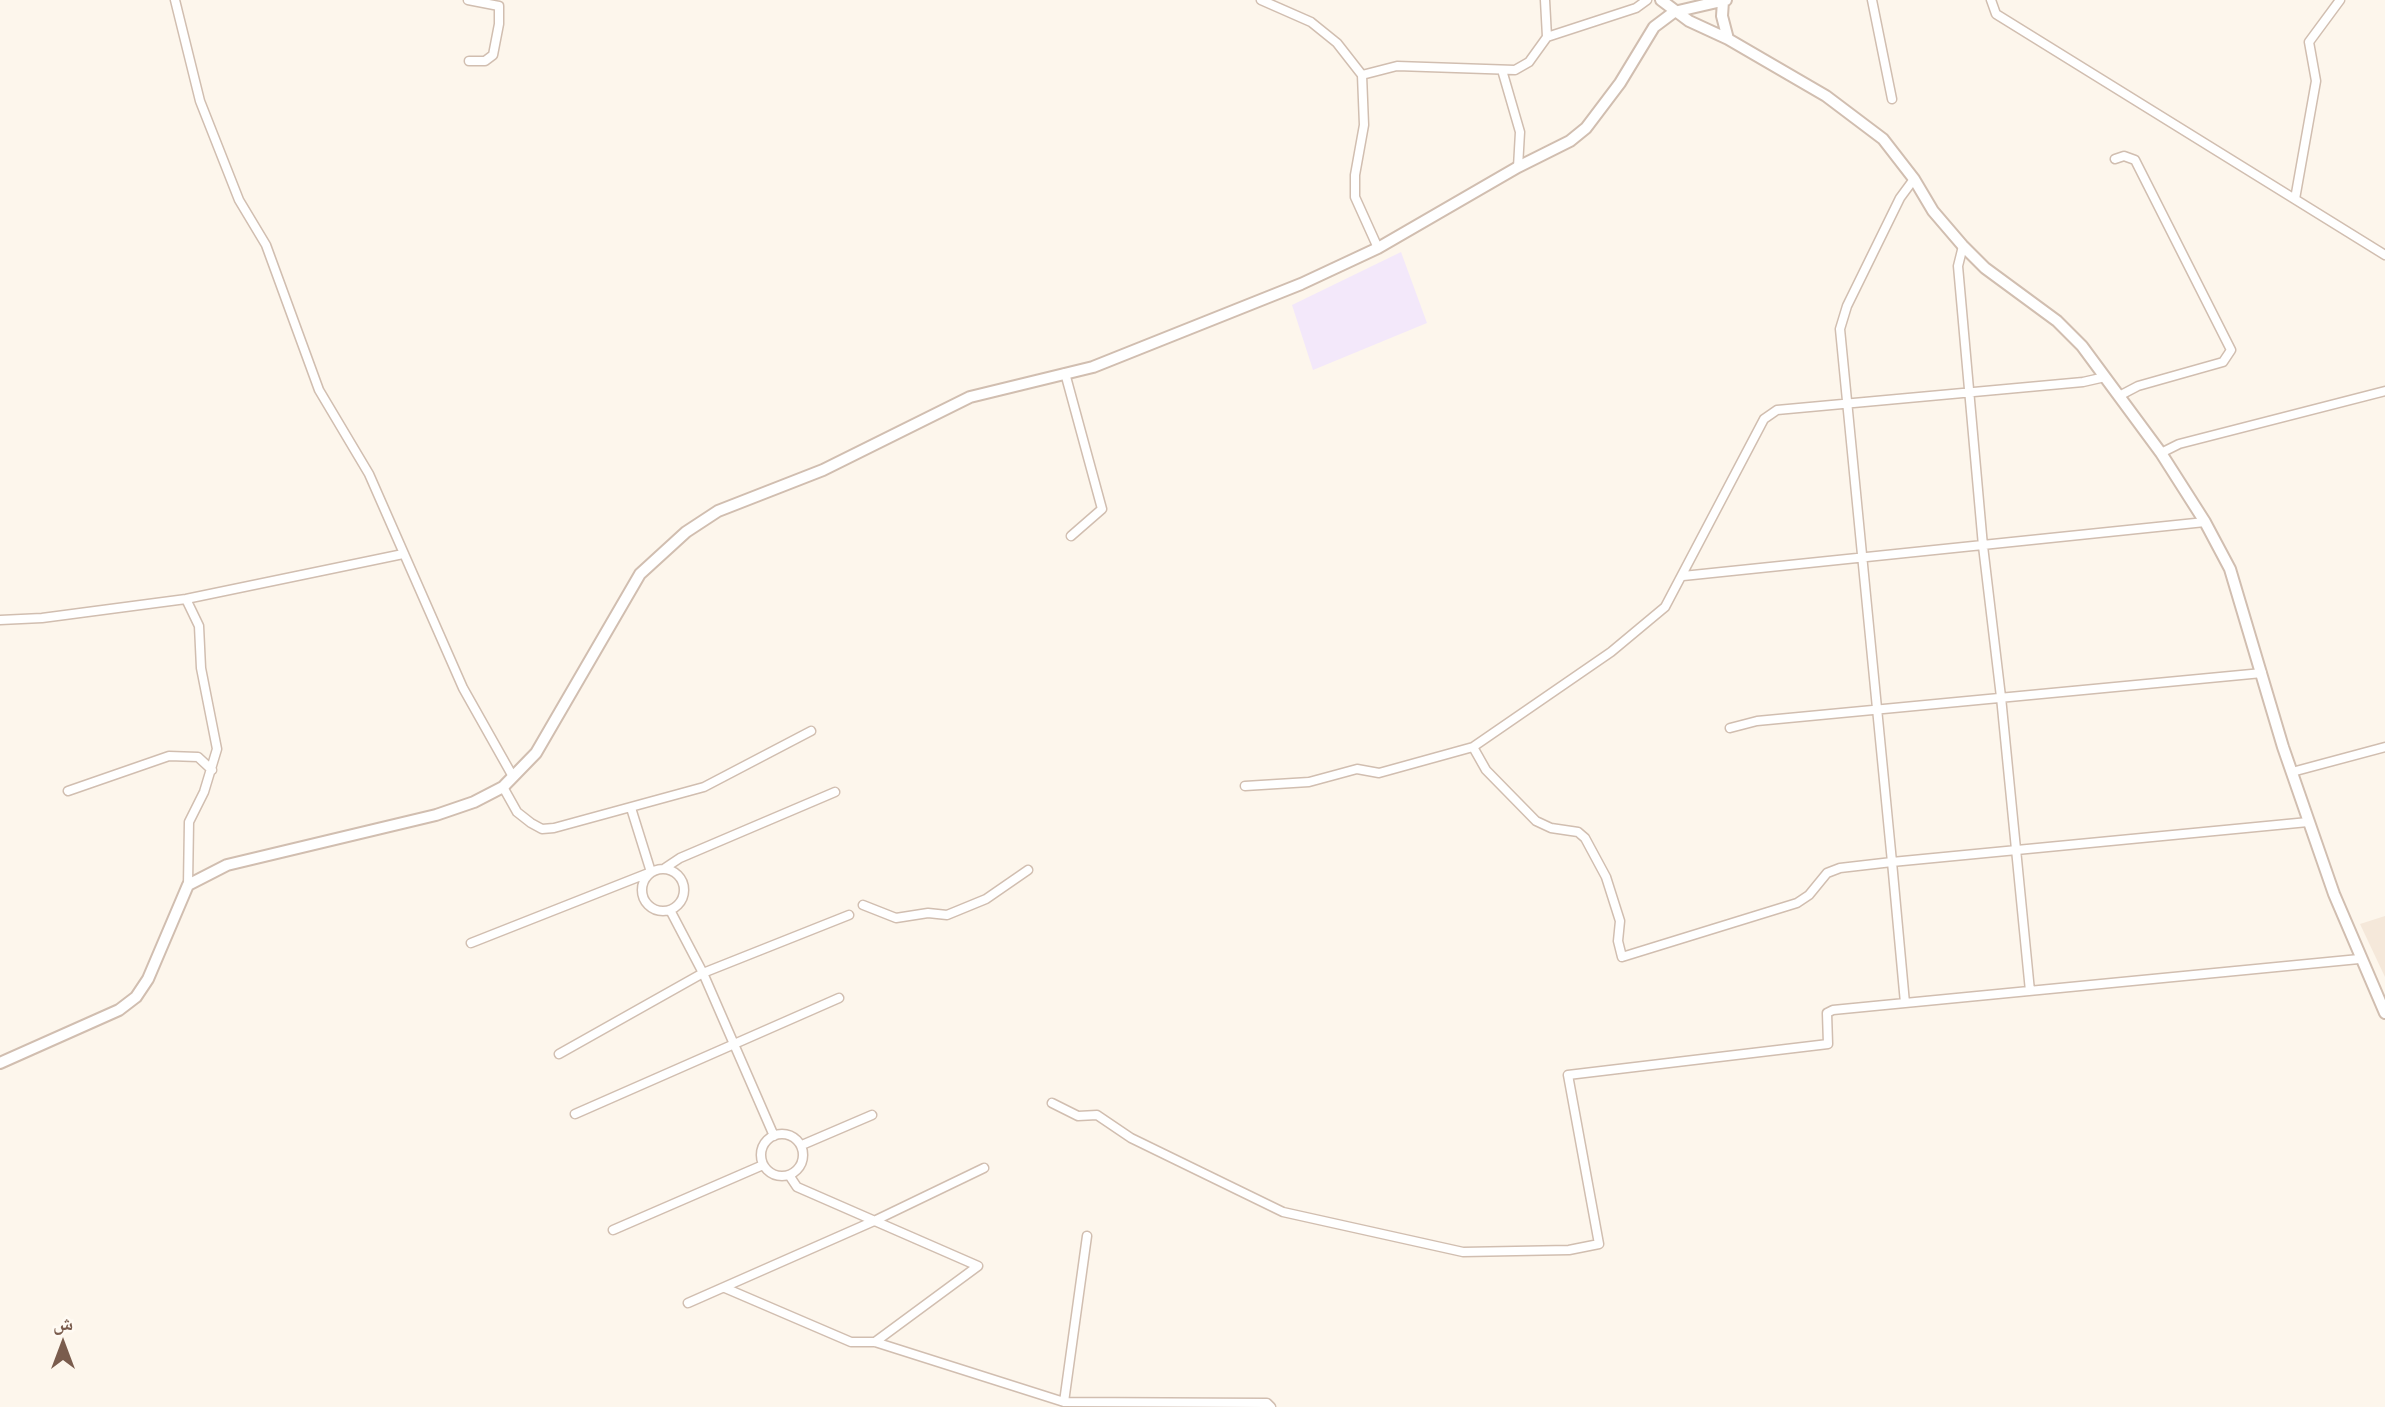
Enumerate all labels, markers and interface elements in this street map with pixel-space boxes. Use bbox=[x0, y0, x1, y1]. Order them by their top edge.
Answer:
north arrow bbox=[28, 1309, 98, 1379]
text: ش bbox=[53, 1311, 73, 1334]

